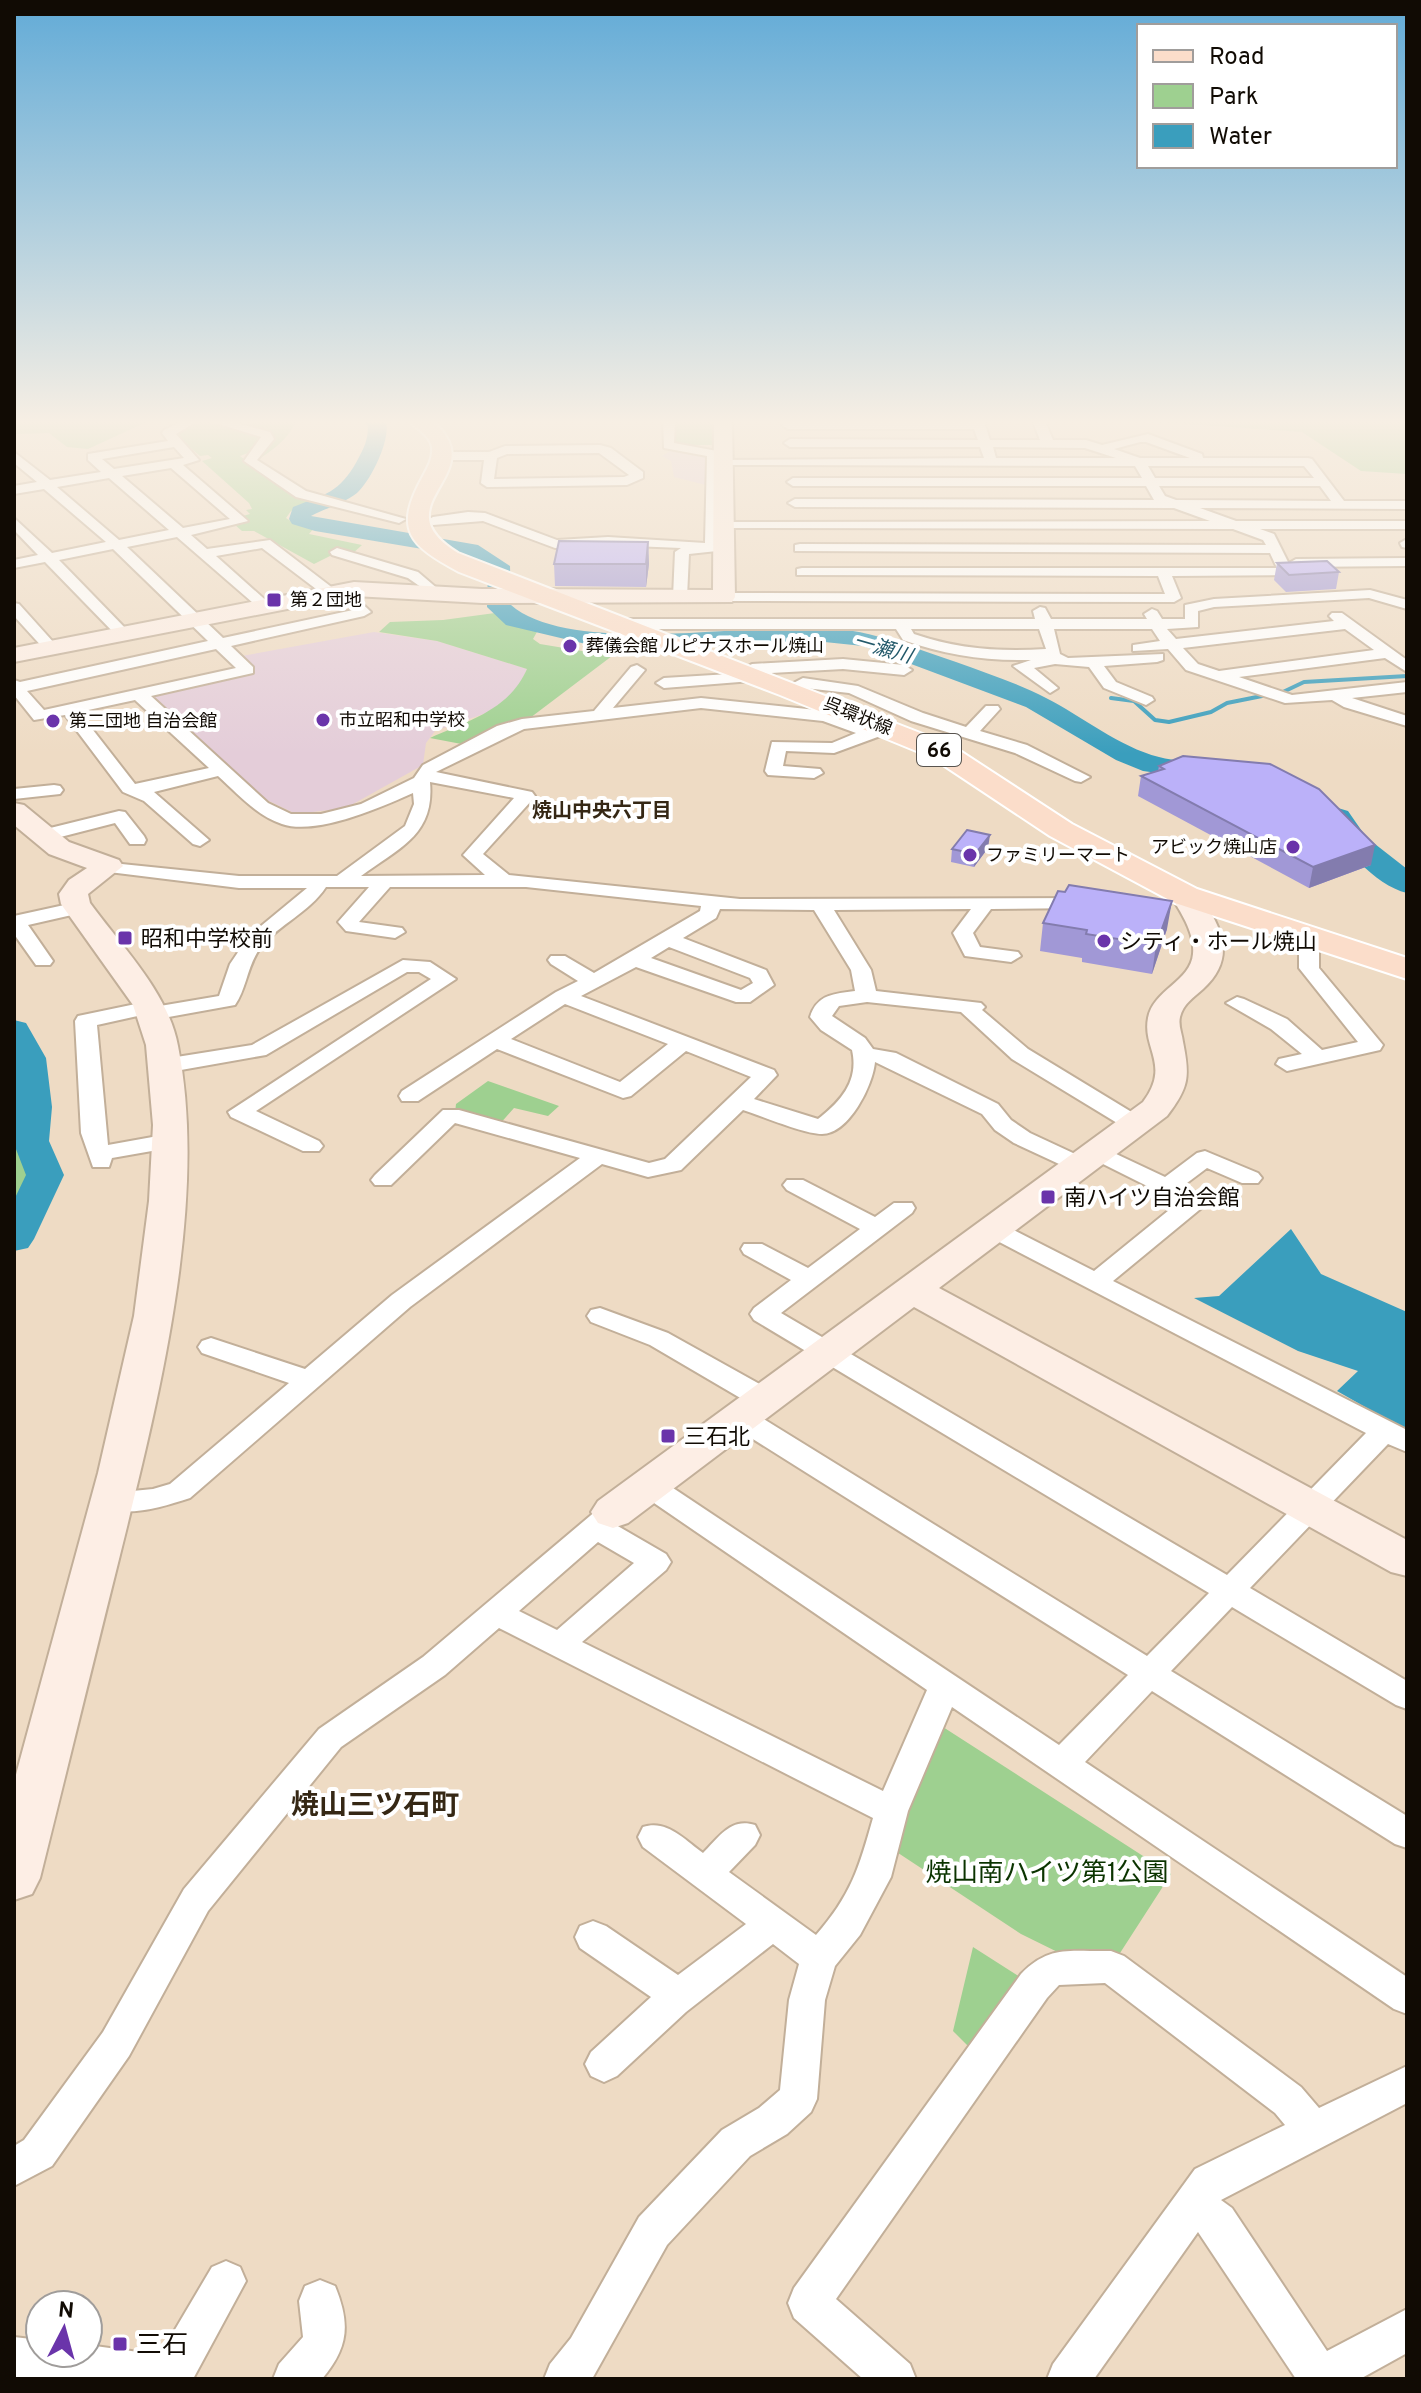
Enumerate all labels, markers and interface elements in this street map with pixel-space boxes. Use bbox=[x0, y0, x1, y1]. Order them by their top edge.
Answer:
legend bbox=[1137, 24, 1397, 168]
text: Road bbox=[1209, 43, 1265, 73]
text: Park bbox=[1209, 83, 1259, 113]
text: Water bbox=[1209, 123, 1272, 153]
place label: 第２団地 bbox=[290, 590, 362, 613]
marker: 第２団地 bbox=[265, 591, 283, 609]
water label: 一瀬川 bbox=[850, 629, 917, 671]
place label: 葬儀会館 ルピナスホール焼山 bbox=[586, 636, 824, 659]
marker: 葬儀会館 ルピナスホール焼山 bbox=[561, 637, 579, 655]
street label: 呉環状線 bbox=[820, 693, 895, 742]
place label: 市立昭和中学校 bbox=[339, 710, 465, 733]
place label: 第二団地 自治会館 bbox=[69, 711, 217, 734]
marker: 市立昭和中学校 bbox=[314, 711, 332, 729]
marker: 第二団地 自治会館 bbox=[44, 712, 62, 730]
road number: 66 bbox=[917, 734, 961, 766]
district label: 焼山中央六丁目 bbox=[532, 799, 672, 825]
place label: アビック焼山店 bbox=[1151, 837, 1277, 860]
marker: アビック焼山店 bbox=[1284, 838, 1302, 856]
place label: ファミリーマート bbox=[986, 845, 1130, 868]
marker: ファミリーマート bbox=[961, 846, 979, 864]
place label: 昭和中学校前 bbox=[141, 927, 273, 954]
marker: 昭和中学校前 bbox=[116, 929, 134, 947]
place label: シティ・ホール焼山 bbox=[1120, 930, 1317, 957]
marker: シティ・ホール焼山 bbox=[1095, 932, 1113, 950]
place label: 南ハイツ自治会館 bbox=[1064, 1186, 1240, 1213]
marker: 南ハイツ自治会館 bbox=[1039, 1188, 1057, 1206]
place label: 三石北 bbox=[684, 1425, 750, 1452]
marker: 三石北 bbox=[659, 1427, 677, 1445]
district label: 焼山三ツ石町 bbox=[291, 1789, 459, 1825]
park label: 焼山南ハイツ第1公園 bbox=[925, 1858, 1169, 1891]
north arrow bbox=[24, 2289, 104, 2369]
text: N bbox=[57, 2297, 75, 2326]
place label: 三石 bbox=[136, 2330, 188, 2363]
marker: 三石 bbox=[111, 2335, 129, 2353]

